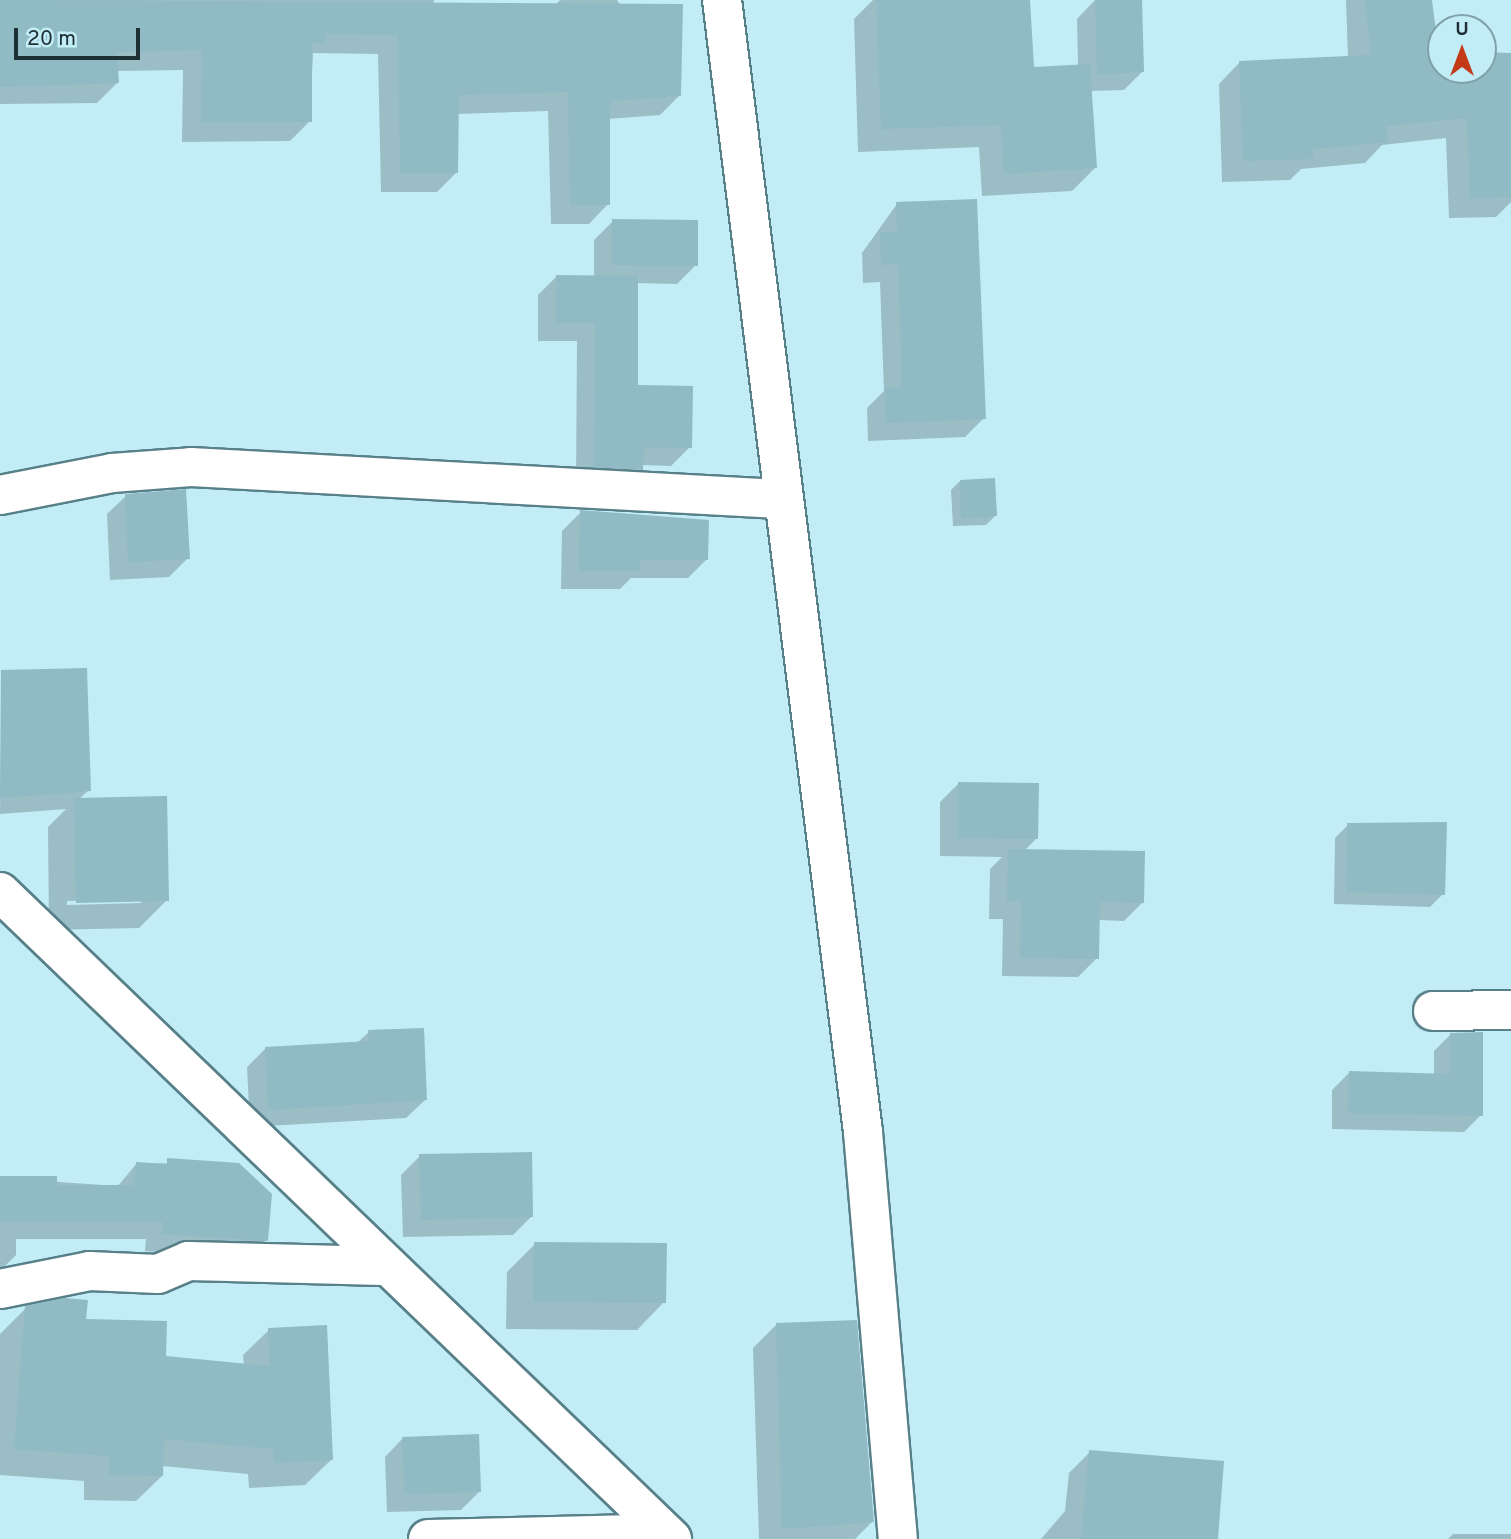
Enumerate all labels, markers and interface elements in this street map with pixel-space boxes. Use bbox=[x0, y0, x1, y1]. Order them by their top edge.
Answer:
scale bar bbox=[18, 14, 144, 58]
north arrow bbox=[1427, 14, 1497, 84]
text: U bbox=[1455, 18, 1469, 42]
text: 20 m bbox=[27, 26, 76, 53]

